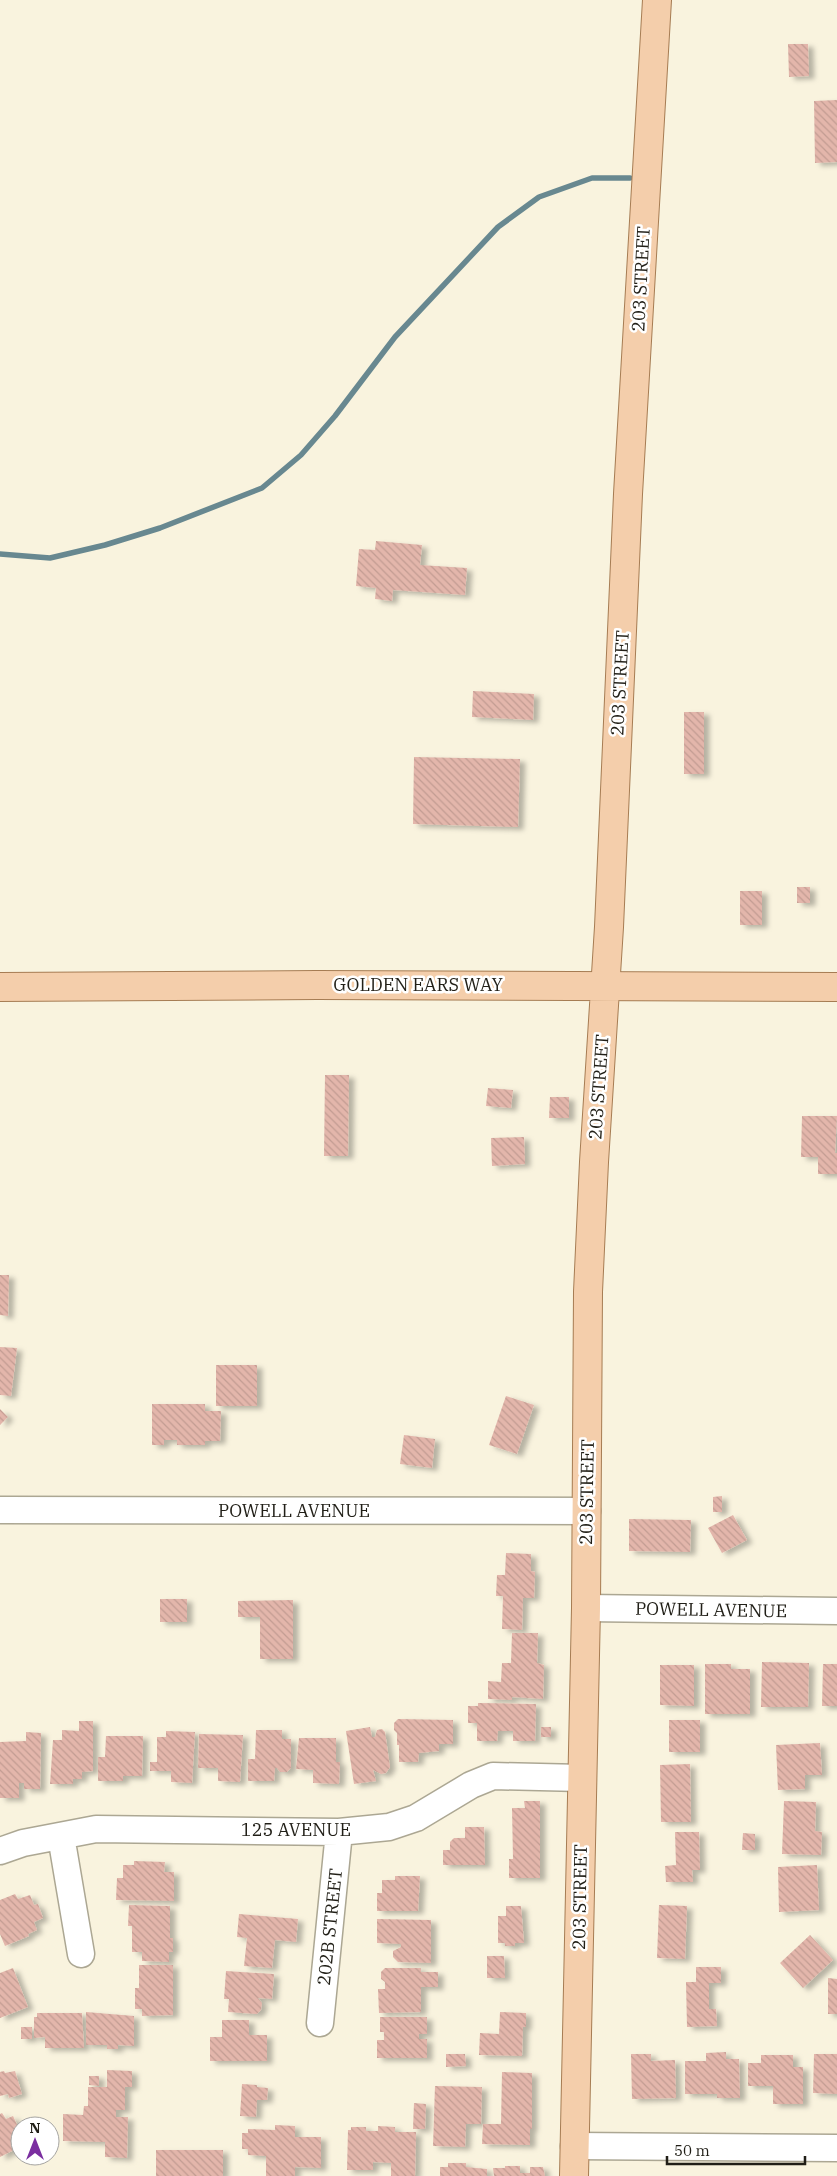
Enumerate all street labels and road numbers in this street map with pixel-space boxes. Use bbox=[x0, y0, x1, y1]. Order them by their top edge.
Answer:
street label: 203 STREET bbox=[626, 225, 655, 332]
street label: 203 STREET bbox=[605, 629, 634, 736]
street label: GOLDEN EARS WAY bbox=[333, 973, 503, 996]
street label: 203 STREET bbox=[583, 1033, 614, 1140]
street label: 203 STREET bbox=[574, 1439, 599, 1545]
street label: POWELL AVENUE bbox=[218, 1499, 370, 1522]
street label: POWELL AVENUE bbox=[635, 1597, 787, 1622]
street label: 125 AVENUE bbox=[241, 1818, 351, 1841]
street label: 203 STREET bbox=[567, 1844, 592, 1950]
street label: 202B STREET bbox=[312, 1867, 347, 1987]

